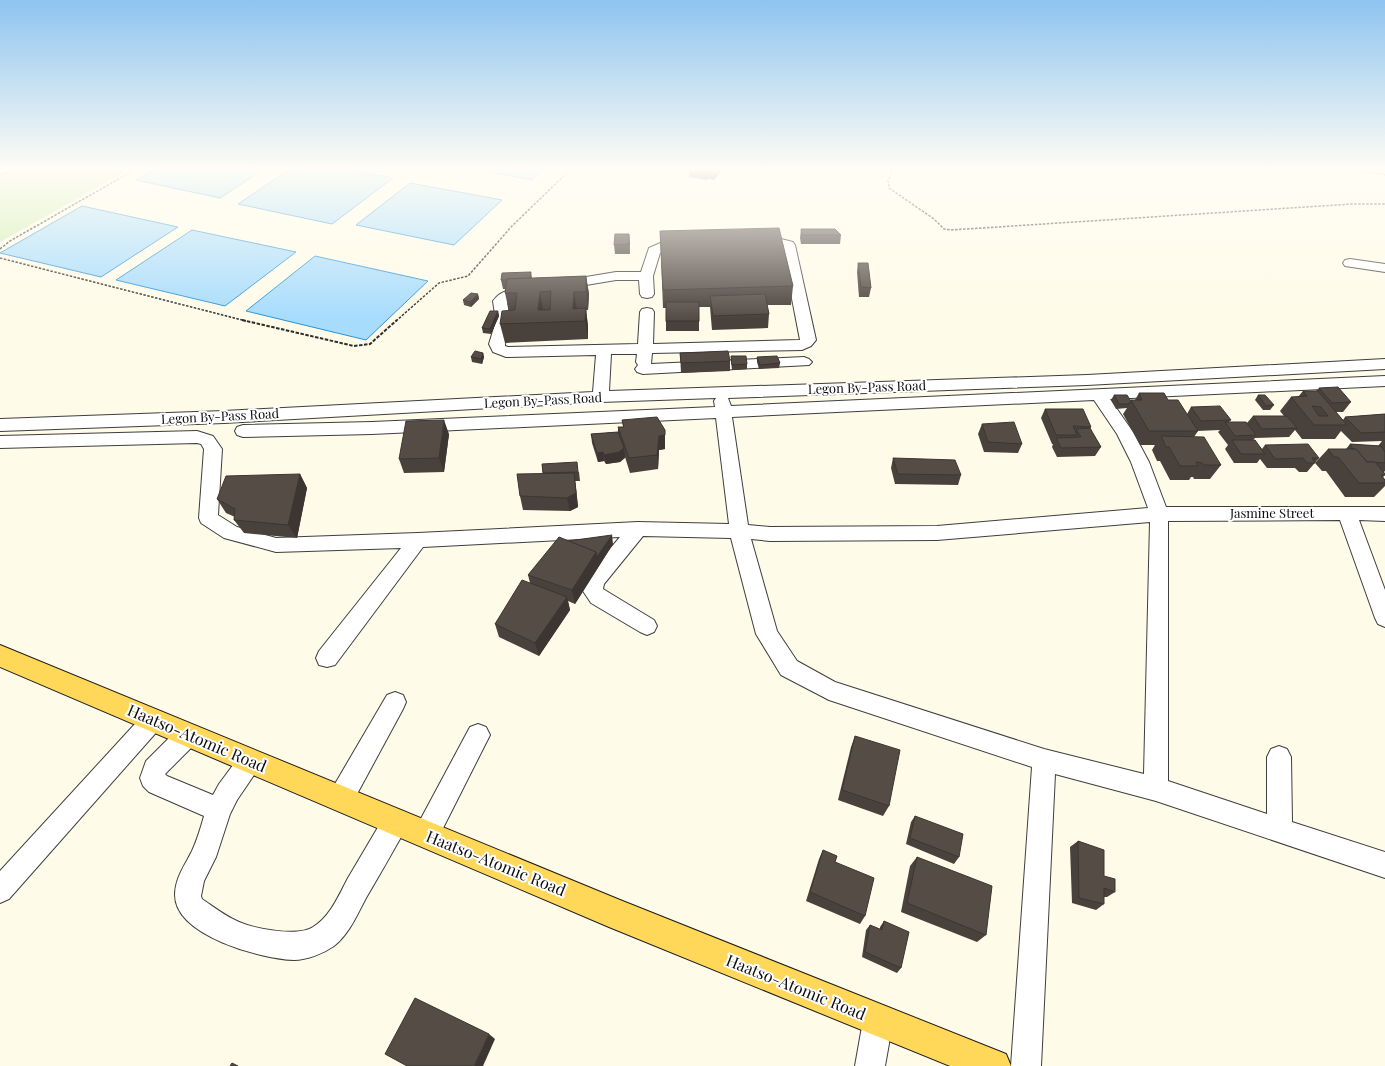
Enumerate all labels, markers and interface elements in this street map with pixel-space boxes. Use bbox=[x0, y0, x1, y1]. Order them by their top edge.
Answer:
street label: Legon By-Pass Road bbox=[808, 376, 927, 397]
street label: Legon By-Pass Road bbox=[483, 388, 603, 411]
street label: Legon By-Pass Road bbox=[160, 404, 280, 427]
street label: Jasmine Street bbox=[1229, 504, 1314, 521]
street label: Haatso-Atomic Road bbox=[124, 699, 270, 776]
street label: Haatso-Atomic Road bbox=[423, 825, 569, 900]
street label: Haatso-Atomic Road bbox=[723, 949, 869, 1024]

